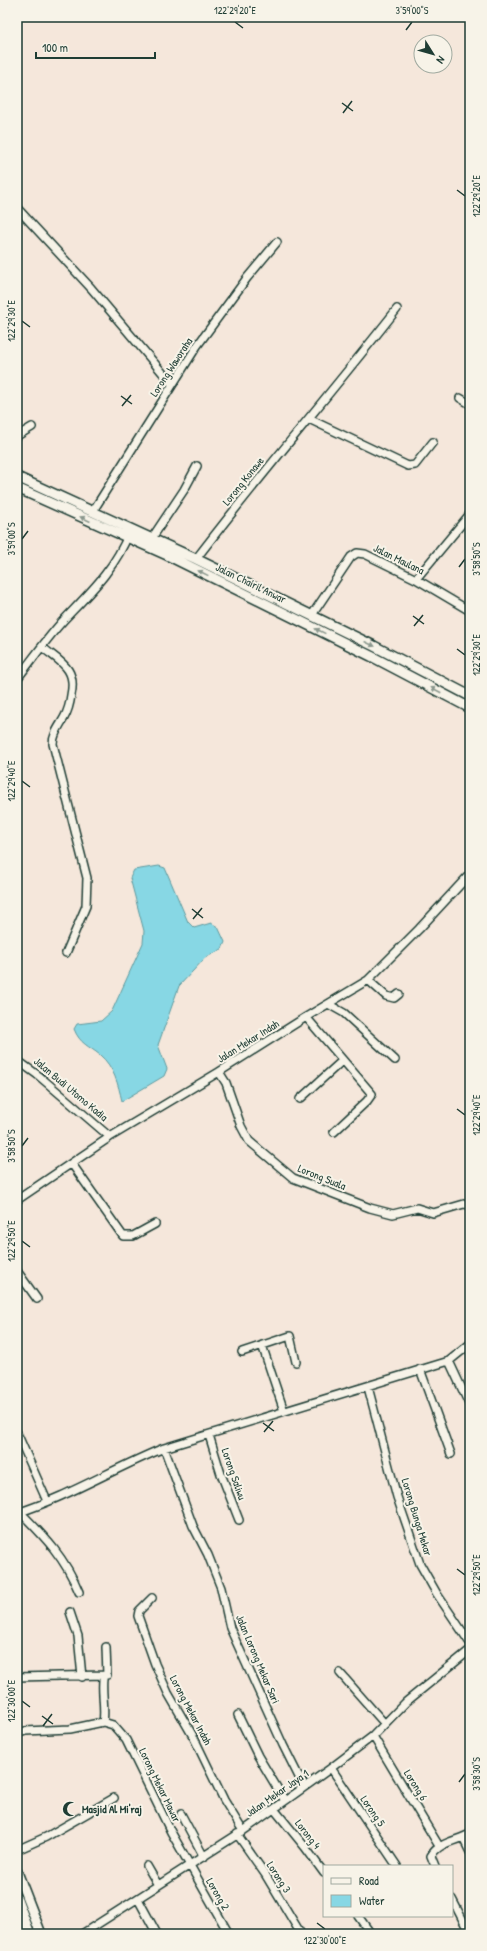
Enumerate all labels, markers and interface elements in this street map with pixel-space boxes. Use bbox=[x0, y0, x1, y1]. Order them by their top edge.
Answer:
text: 122°29'20"E bbox=[214, 4, 257, 17]
text: 3°59'00"S bbox=[396, 4, 429, 17]
scale bar bbox=[36, 34, 155, 60]
north arrow bbox=[413, 34, 453, 74]
text: 100 m bbox=[42, 39, 68, 56]
text: N bbox=[434, 53, 448, 67]
text: 122°29'20"E bbox=[470, 174, 483, 217]
text: 122°29'30"E bbox=[5, 300, 18, 342]
street label: Lorong Waworaha bbox=[147, 334, 196, 399]
street label: Lorong Konawe bbox=[219, 453, 267, 508]
one-way arrow bbox=[79, 516, 91, 522]
text: 3°59'00"S bbox=[5, 522, 18, 555]
street label: Jalan Maulana bbox=[371, 541, 427, 578]
text: 3°58'50"S bbox=[470, 542, 483, 576]
street label: Jalan Chairil Anwar bbox=[213, 560, 289, 606]
one-way arrow bbox=[198, 570, 209, 576]
one-way arrow bbox=[314, 628, 326, 634]
text: 122°29'30"E bbox=[470, 634, 483, 676]
one-way arrow bbox=[364, 641, 375, 647]
one-way arrow bbox=[430, 687, 441, 693]
text: 122°29'40"E bbox=[5, 760, 18, 801]
street label: Jalan Mekar Indah bbox=[214, 1016, 282, 1066]
street label: Jalan Budi Utomo Kadia bbox=[31, 1054, 111, 1124]
text: 122°29'40"E bbox=[470, 1094, 483, 1135]
text: 3°58'50"S bbox=[5, 1129, 18, 1163]
street label: Lorong Suala bbox=[296, 1161, 349, 1193]
text: 122°29'50"E bbox=[5, 1220, 18, 1262]
street label: Lorong Saliwu bbox=[219, 1446, 250, 1502]
street label: Lorong Bunga Mekar bbox=[399, 1477, 436, 1558]
text: 122°29'50"E bbox=[470, 1554, 483, 1596]
street label: Jalan Lorong Mekar Sari bbox=[233, 1612, 283, 1706]
street label: Lorong Mekar Indah bbox=[167, 1673, 215, 1748]
text: 122°30'00"E bbox=[5, 1679, 18, 1722]
street label: Lorong Mekar Mawar bbox=[136, 1746, 184, 1825]
text: 3°58'30"S bbox=[470, 1757, 483, 1791]
street label: Jalan Mekar Jaya 1 bbox=[243, 1766, 311, 1820]
street label: Lorong 6 bbox=[401, 1767, 431, 1804]
street label: Lorong 5 bbox=[358, 1793, 389, 1829]
mosque icon: Masjid Al Mi'raj bbox=[61, 1800, 79, 1818]
place label: Masjid Al Mi'raj bbox=[82, 1802, 142, 1817]
street label: Lorong 4 bbox=[292, 1816, 324, 1852]
street label: Lorong 3 bbox=[264, 1859, 294, 1895]
legend bbox=[323, 1865, 453, 1917]
text: Road bbox=[359, 1872, 379, 1889]
street label: Lorong 2 bbox=[203, 1875, 233, 1913]
text: Water bbox=[359, 1892, 385, 1909]
text: 122°30'00"E bbox=[304, 1934, 347, 1947]

